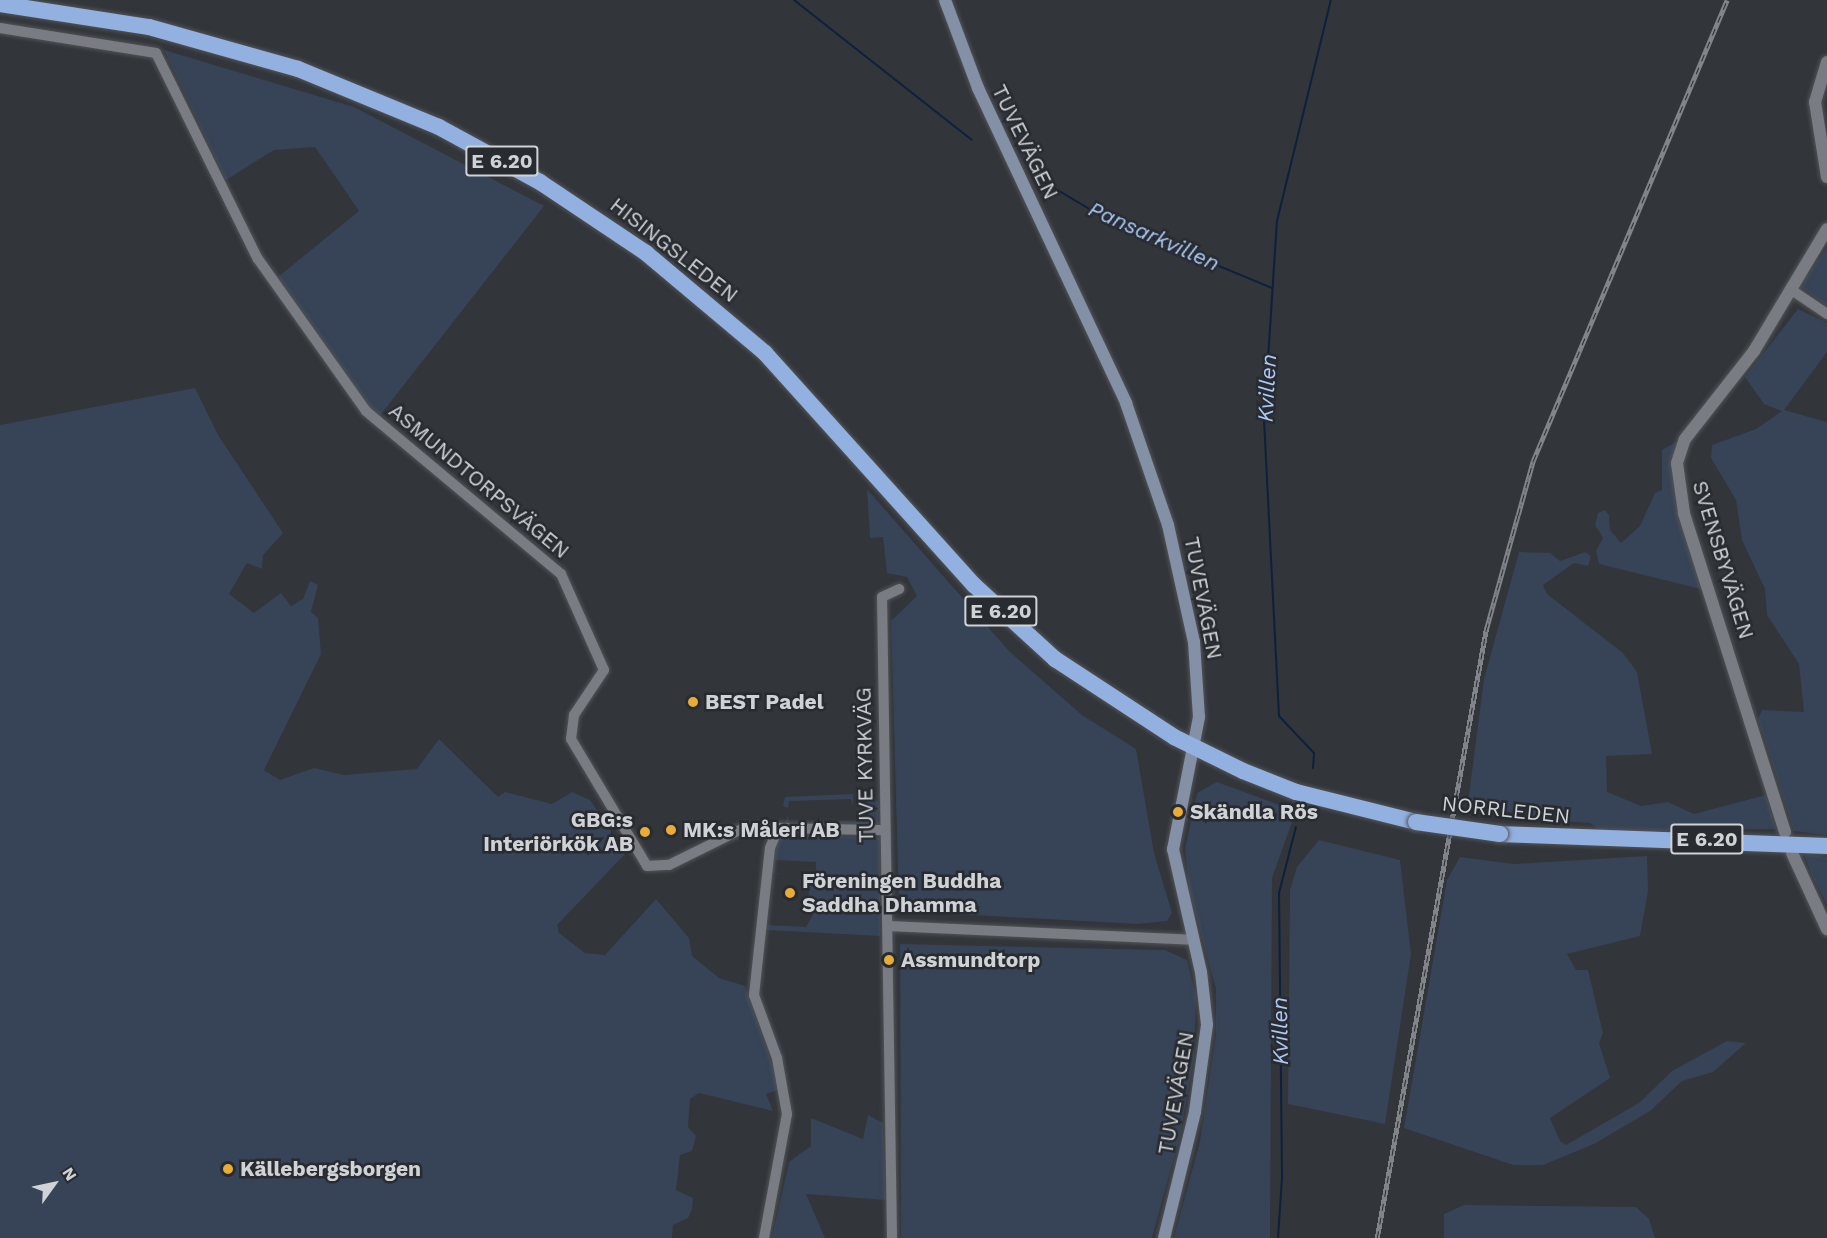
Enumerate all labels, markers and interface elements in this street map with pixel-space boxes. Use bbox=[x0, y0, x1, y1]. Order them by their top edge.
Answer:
street label: TUVEVÄGEN bbox=[986, 81, 1064, 203]
road number: E 6.20 bbox=[464, 144, 540, 178]
street label: HISINGSLEDEN bbox=[605, 192, 743, 308]
water label: Pansarkvillen bbox=[1084, 195, 1224, 277]
water label: Kvillen bbox=[1252, 353, 1282, 423]
street label: ASMUNDTORPSVÄGEN bbox=[384, 398, 574, 564]
street label: SVENSBYVÄGEN bbox=[1687, 478, 1759, 642]
street label: TUVEVÄGEN bbox=[1179, 535, 1227, 661]
road number: E 6.20 bbox=[964, 594, 1038, 628]
street label: TUVE KYRKVÄG bbox=[851, 687, 879, 843]
place label: BEST Padel bbox=[705, 689, 824, 715]
marker: BEST Padel bbox=[686, 695, 700, 709]
street label: NORRLEDEN bbox=[1441, 791, 1571, 829]
place label: Skändla Rös bbox=[1190, 799, 1318, 825]
marker: Skändla Rös bbox=[1171, 805, 1185, 819]
place label: GBG:s Interiörkök AB bbox=[483, 807, 633, 857]
place label: MK:s Måleri AB bbox=[683, 817, 840, 843]
road number: E 6.20 bbox=[1670, 822, 1744, 856]
marker: MK:s Måleri AB bbox=[664, 823, 678, 837]
marker: GBG:s Interiörkök AB bbox=[638, 825, 652, 839]
place label: Föreningen Buddha Saddha Dhamma bbox=[802, 868, 1001, 918]
marker: Föreningen Buddha Saddha Dhamma bbox=[783, 886, 797, 900]
place label: Assmundtorp bbox=[901, 947, 1040, 973]
marker: Assmundtorp bbox=[882, 953, 896, 967]
water label: Kvillen bbox=[1266, 997, 1294, 1065]
street label: TUVEVÄGEN bbox=[1153, 1030, 1199, 1156]
north arrow bbox=[24, 1154, 84, 1214]
place label: Källebergsborgen bbox=[240, 1156, 421, 1182]
marker: Källebergsborgen bbox=[221, 1162, 235, 1176]
text: N bbox=[58, 1164, 81, 1184]

